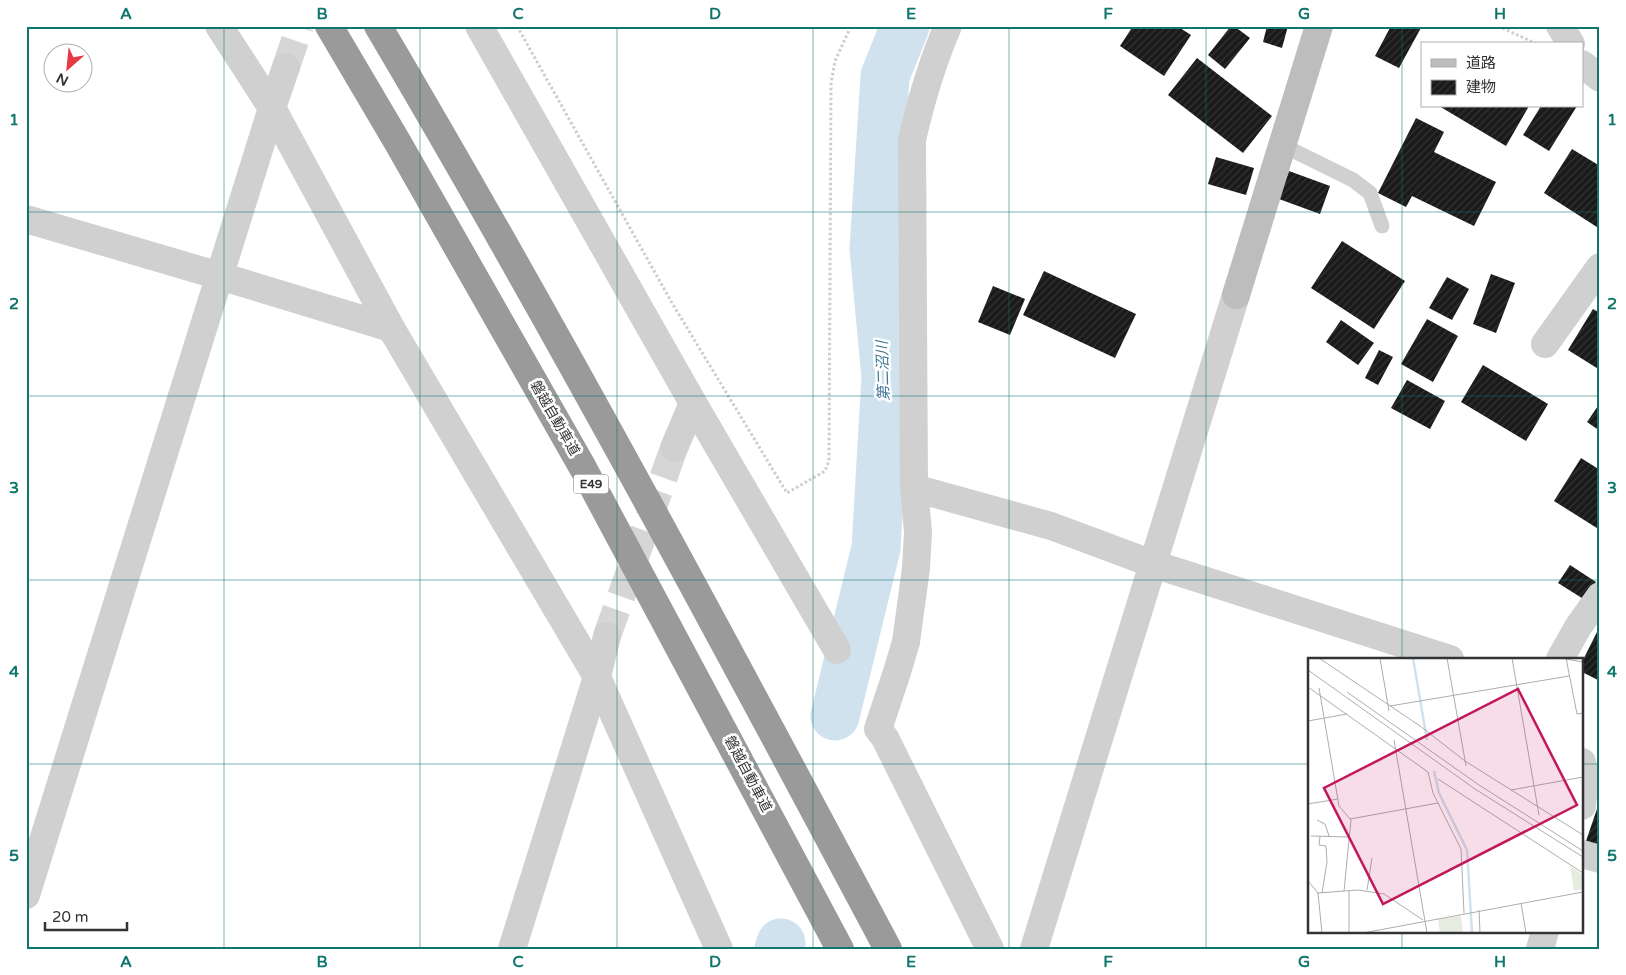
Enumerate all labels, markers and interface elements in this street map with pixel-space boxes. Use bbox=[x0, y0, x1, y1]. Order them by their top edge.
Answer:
text: A bbox=[120, 4, 132, 24]
text: B bbox=[316, 4, 328, 24]
text: C bbox=[512, 4, 524, 24]
text: D bbox=[709, 4, 721, 24]
text: E bbox=[906, 4, 916, 24]
text: F bbox=[1103, 4, 1113, 24]
text: G bbox=[1298, 4, 1310, 24]
text: H bbox=[1494, 4, 1506, 24]
north arrow bbox=[42, 42, 92, 92]
legend bbox=[1421, 42, 1584, 108]
text: 道路 bbox=[1466, 54, 1496, 72]
text: N bbox=[53, 69, 71, 89]
text: 建物 bbox=[1466, 78, 1496, 96]
text: 1 bbox=[9, 110, 19, 130]
text: 1 bbox=[1607, 110, 1617, 130]
text: 2 bbox=[9, 294, 19, 314]
text: 2 bbox=[1607, 294, 1617, 314]
water label: 第二沼川 bbox=[873, 339, 893, 401]
street label: 磐越自動車道 bbox=[527, 377, 583, 459]
road number: E49 bbox=[574, 474, 608, 494]
text: 3 bbox=[9, 478, 19, 498]
text: 3 bbox=[1607, 478, 1617, 498]
inset map bbox=[1308, 658, 1584, 932]
text: 4 bbox=[9, 662, 19, 682]
text: 4 bbox=[1607, 662, 1617, 682]
street label: 磐越自動車道 bbox=[721, 733, 775, 815]
text: 5 bbox=[9, 846, 19, 866]
text: 5 bbox=[1607, 846, 1617, 866]
scale bar bbox=[45, 900, 128, 932]
text: 20 m bbox=[52, 908, 89, 926]
text: A bbox=[120, 952, 132, 972]
text: B bbox=[316, 952, 328, 972]
text: C bbox=[512, 952, 524, 972]
text: D bbox=[709, 952, 721, 972]
text: E bbox=[906, 952, 916, 972]
text: F bbox=[1103, 952, 1113, 972]
text: G bbox=[1298, 952, 1310, 972]
text: H bbox=[1494, 952, 1506, 972]

